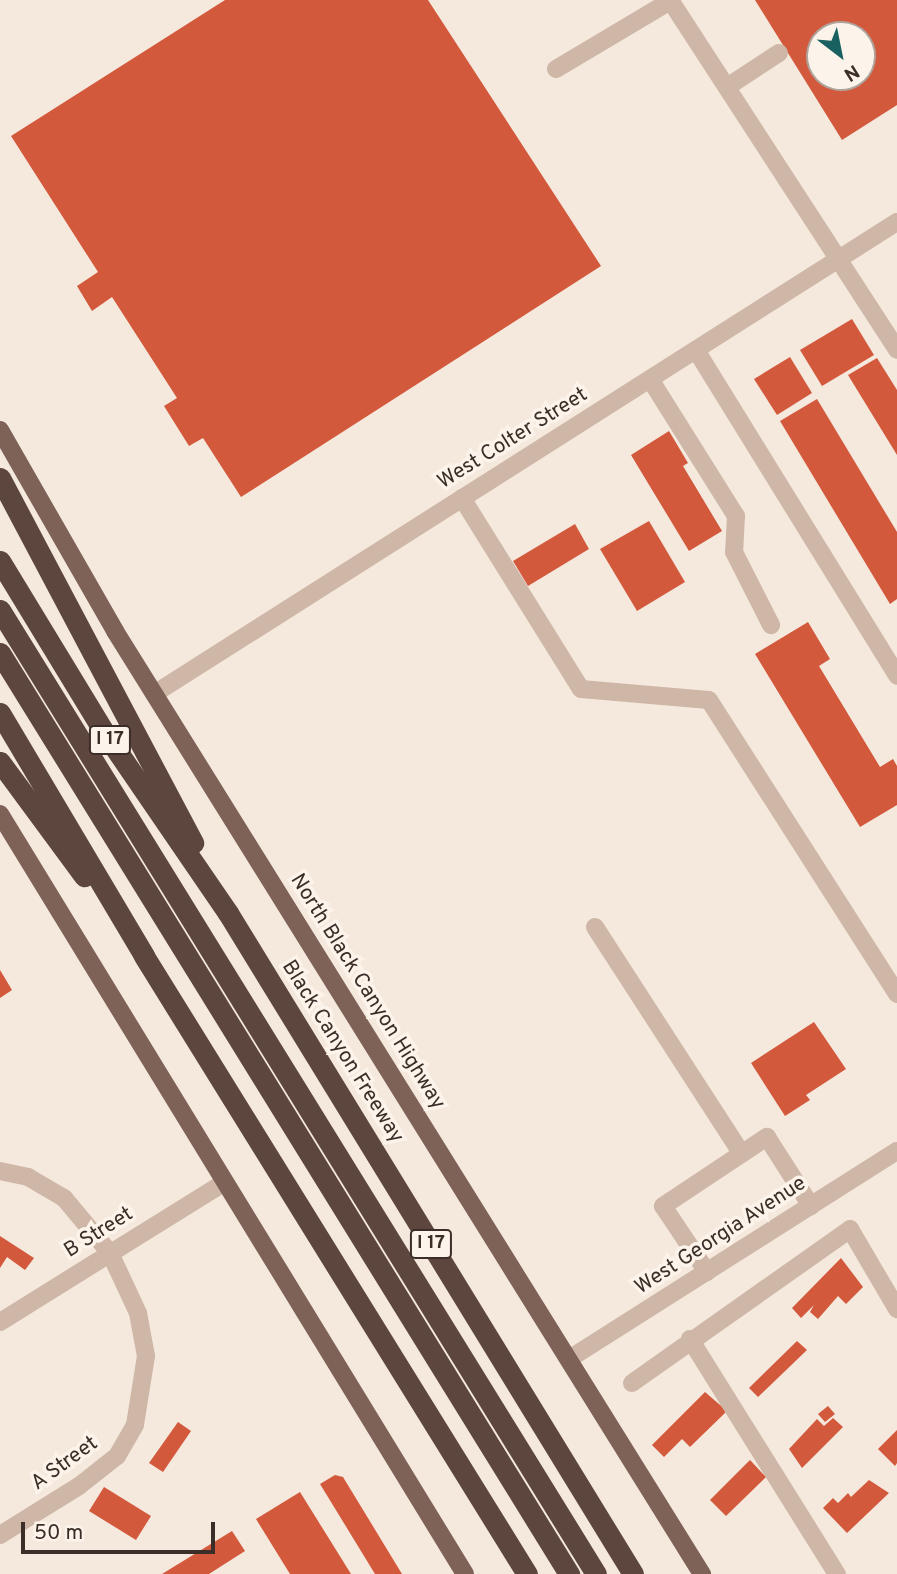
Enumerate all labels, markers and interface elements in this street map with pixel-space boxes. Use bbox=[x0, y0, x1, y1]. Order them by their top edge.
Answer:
north arrow bbox=[806, 21, 876, 91]
text: N bbox=[839, 58, 863, 86]
street label: West Colter Street bbox=[433, 383, 593, 495]
road number: I 17 bbox=[87, 724, 133, 755]
street label: North Black Canyon Highway bbox=[284, 870, 450, 1114]
street label: Black Canyon Freeway bbox=[275, 956, 409, 1148]
street label: West Georgia Avenue bbox=[630, 1171, 812, 1301]
street label: B Street bbox=[60, 1202, 138, 1264]
road number: I 17 bbox=[408, 1228, 454, 1260]
street label: A Street bbox=[26, 1431, 104, 1497]
scale bar bbox=[24, 1508, 219, 1552]
text: 50 m bbox=[34, 1520, 83, 1547]

